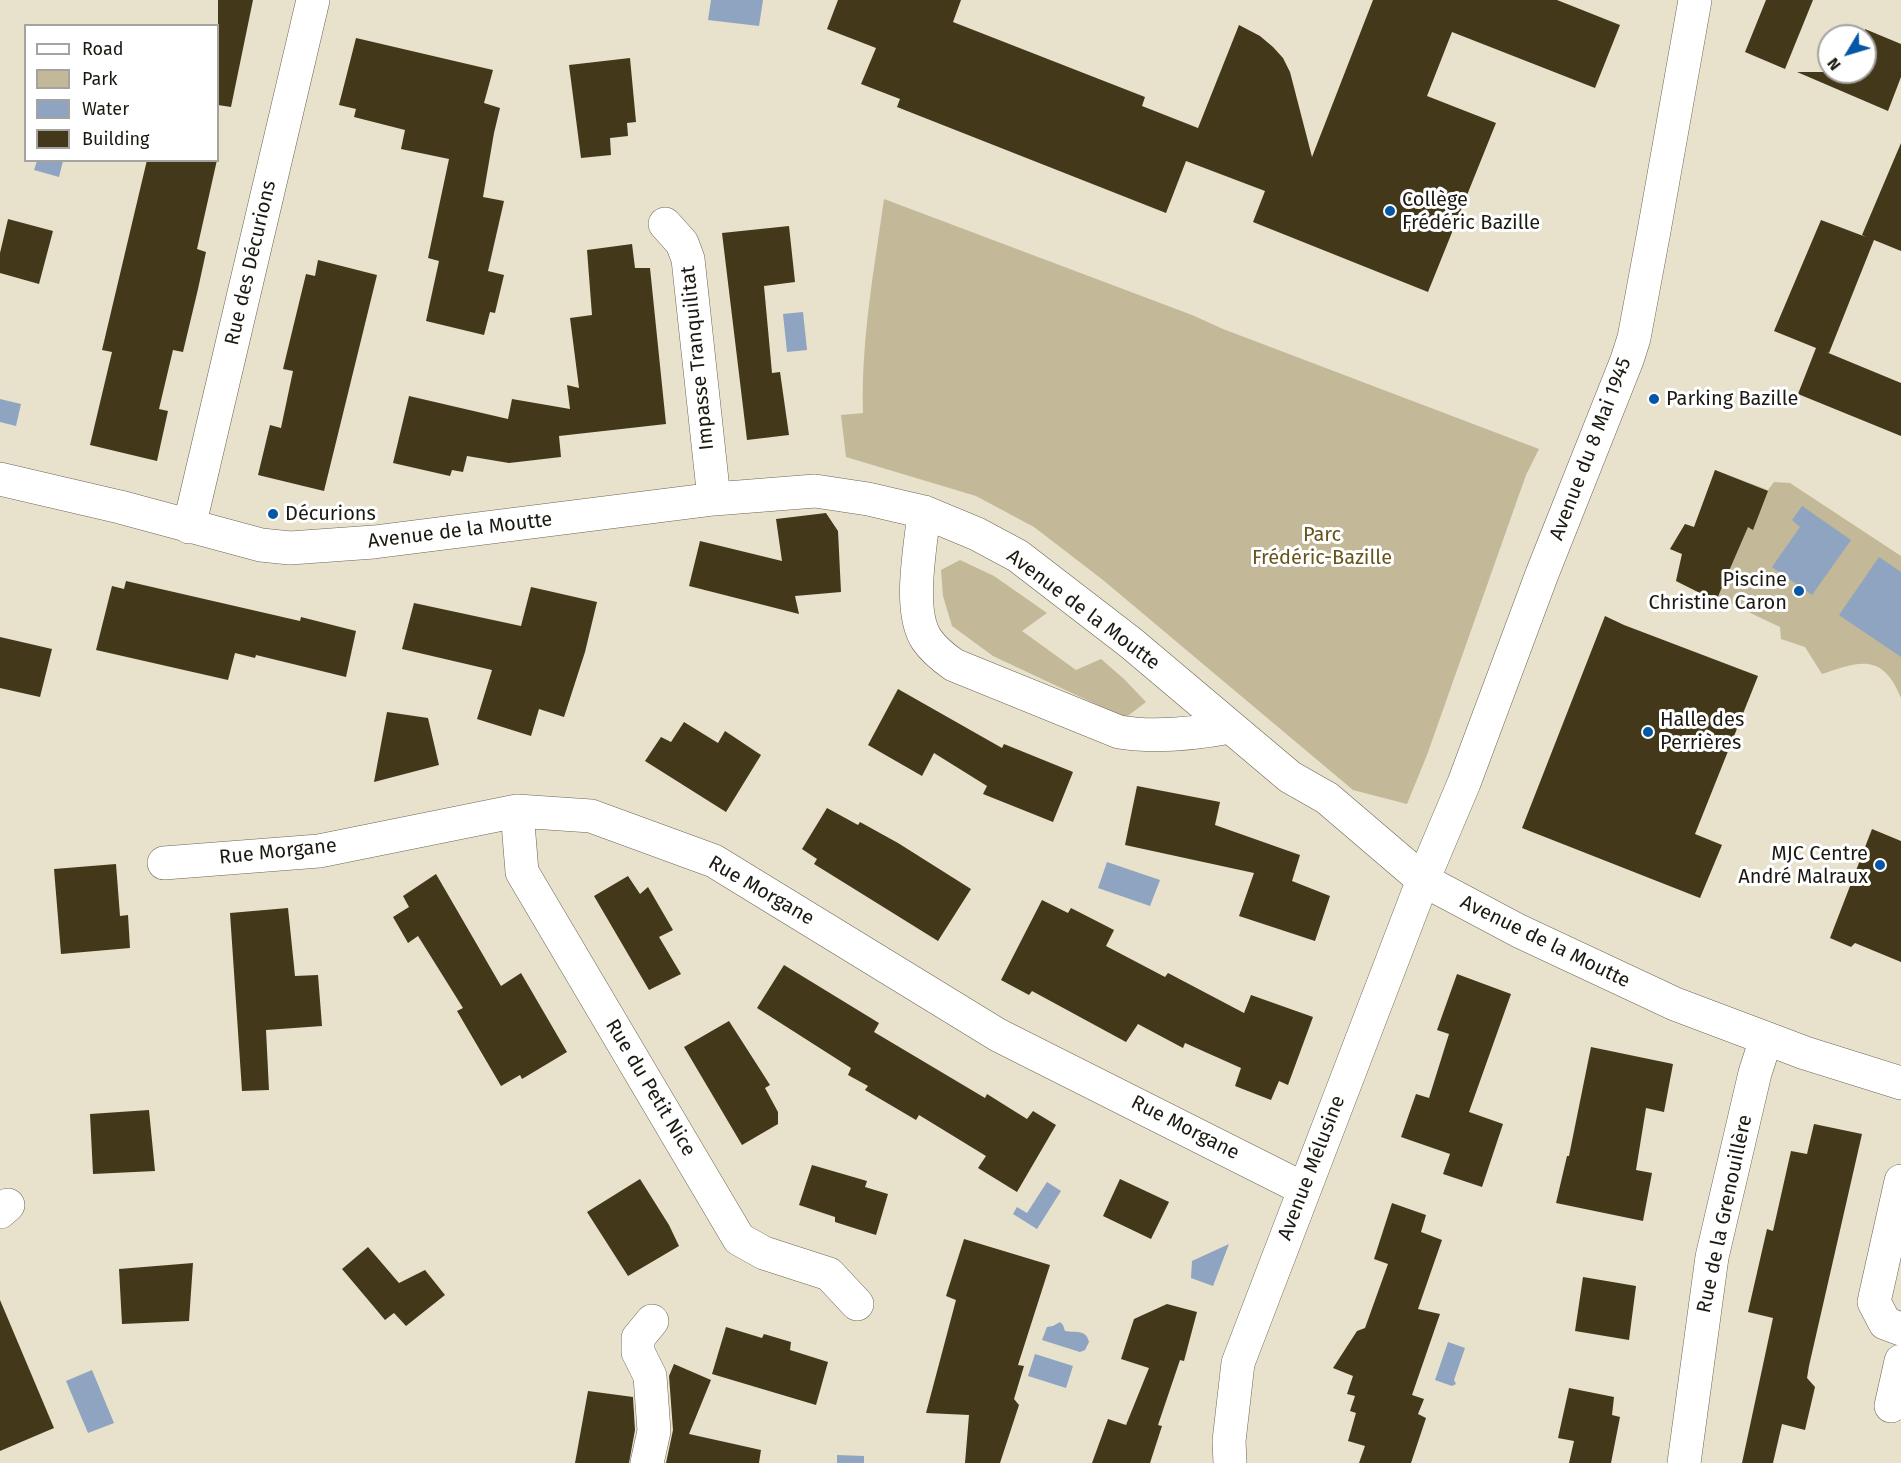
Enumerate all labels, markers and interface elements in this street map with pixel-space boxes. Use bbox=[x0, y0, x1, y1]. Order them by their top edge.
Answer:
legend bbox=[24, 24, 219, 162]
north arrow bbox=[1817, 24, 1877, 84]
text: Road bbox=[82, 38, 124, 60]
text: N bbox=[1823, 54, 1845, 74]
text: Park bbox=[82, 68, 117, 90]
text: Water bbox=[82, 98, 129, 120]
text: Building bbox=[82, 128, 149, 150]
street label: Rue des Décurions bbox=[220, 178, 282, 348]
place label: Collège Frédéric Bazille bbox=[1402, 188, 1540, 235]
marker: Collège Frédéric Bazille bbox=[1383, 204, 1397, 218]
street label: Impasse Tranquilitat bbox=[676, 265, 720, 451]
street label: Avenue du 8 Mai 1945 bbox=[1545, 354, 1637, 544]
place label: Parking Bazille bbox=[1666, 387, 1798, 411]
marker: Parking Bazille bbox=[1647, 392, 1661, 406]
place label: Décurions bbox=[285, 502, 376, 526]
marker: Décurions bbox=[266, 507, 280, 521]
street label: Avenue de la Moutte bbox=[366, 508, 554, 554]
park label: Parc Frédéric-Bazille bbox=[1252, 523, 1392, 570]
street label: Avenue de la Moutte bbox=[1002, 545, 1164, 675]
place label: Piscine Christine Caron bbox=[1648, 568, 1787, 615]
marker: Piscine Christine Caron bbox=[1792, 584, 1806, 598]
place label: Halle des Perrières bbox=[1660, 708, 1744, 755]
marker: Halle des Perrières bbox=[1641, 725, 1655, 739]
street label: Rue Morgane bbox=[218, 834, 338, 870]
place label: MJC Centre André Malraux bbox=[1738, 842, 1868, 889]
street label: Rue Morgane bbox=[704, 851, 818, 931]
marker: MJC Centre André Malraux bbox=[1873, 858, 1887, 872]
street label: Avenue de la Moutte bbox=[1456, 891, 1634, 993]
street label: Rue du Petit Nice bbox=[600, 1015, 700, 1161]
street label: Rue Morgane bbox=[1127, 1090, 1243, 1166]
street label: Avenue Mélusine bbox=[1273, 1092, 1351, 1244]
street label: Rue de la Grenouillère bbox=[1692, 1113, 1758, 1315]

